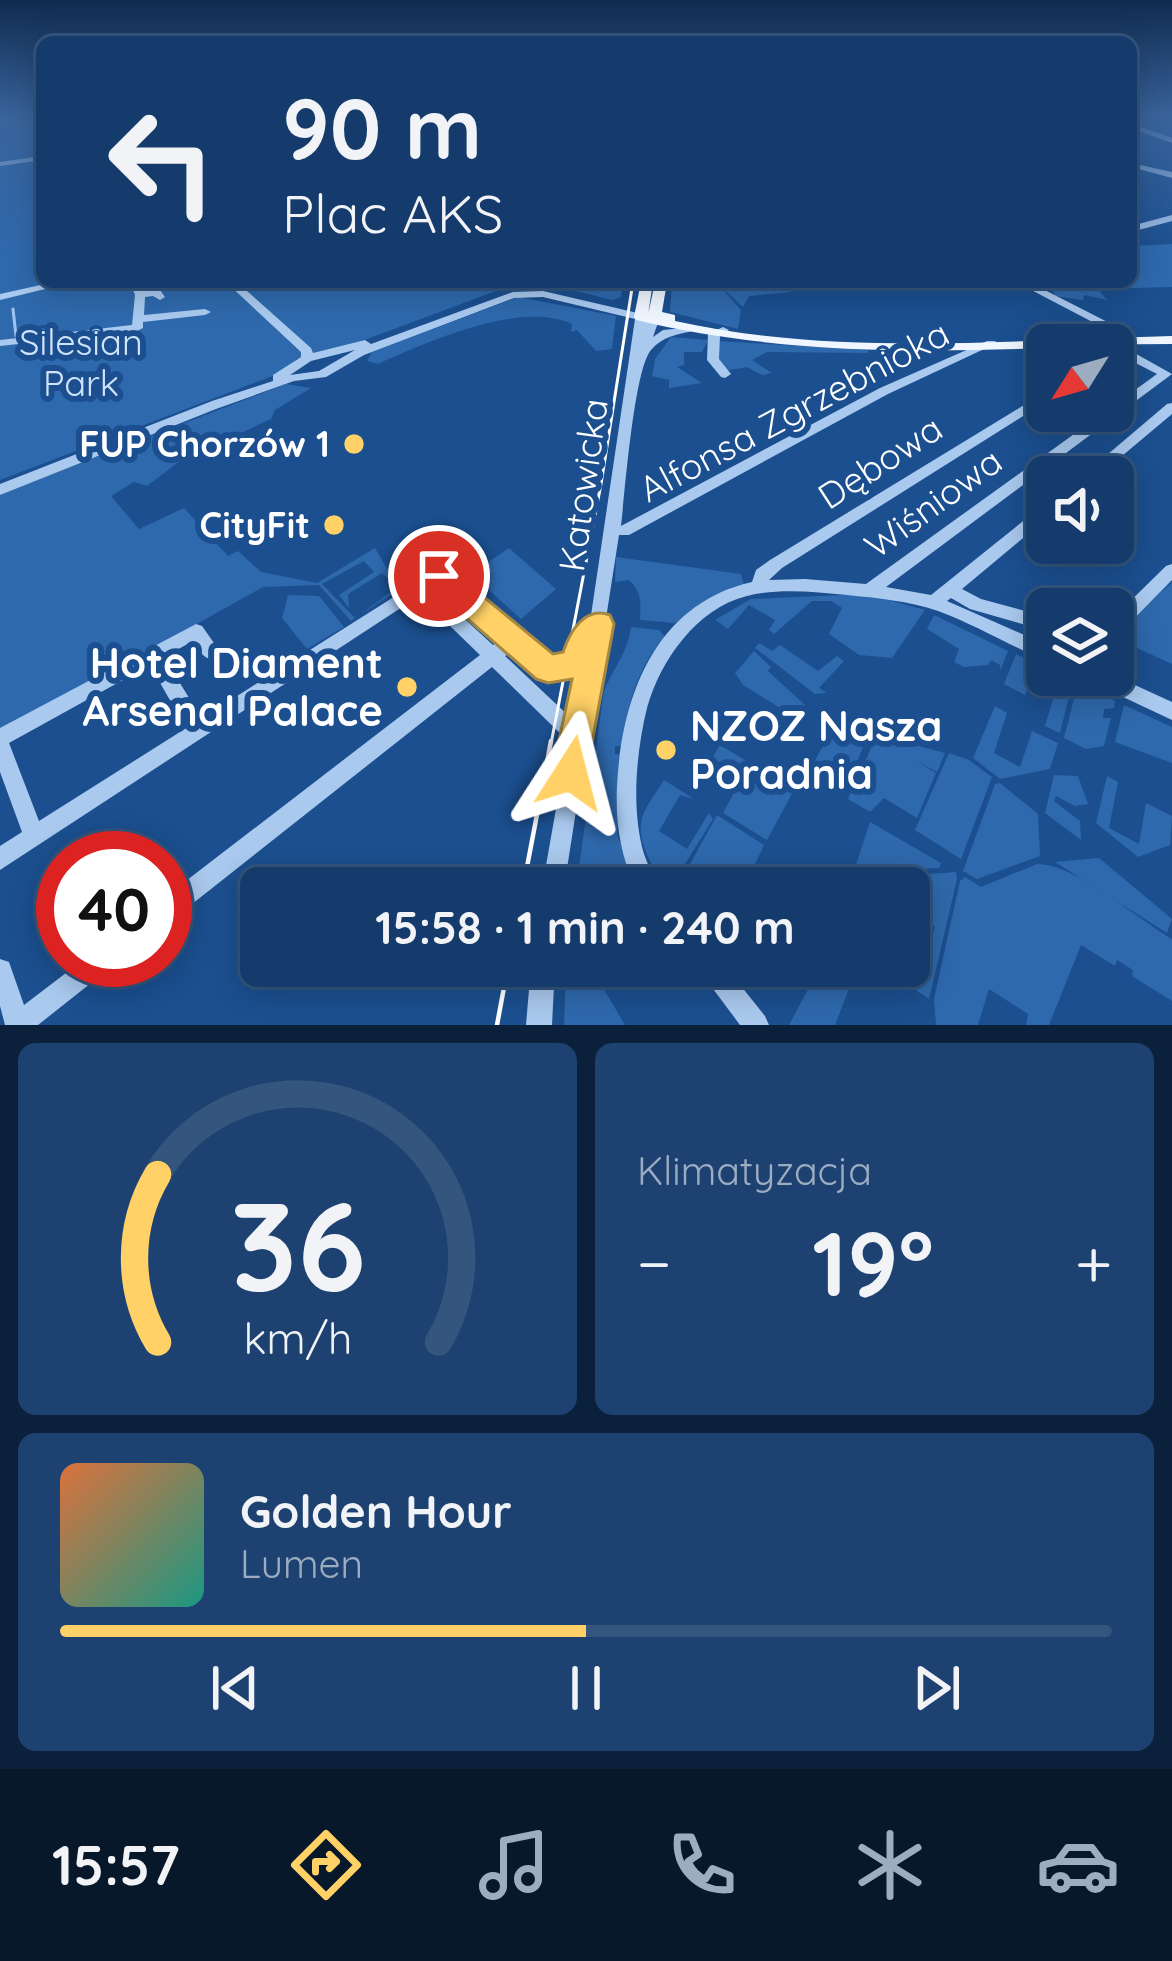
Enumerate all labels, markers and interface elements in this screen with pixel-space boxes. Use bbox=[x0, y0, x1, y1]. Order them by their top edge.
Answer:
text: 90 m bbox=[282, 75, 482, 180]
icon: left bbox=[84, 84, 240, 240]
text: Plac AKS bbox=[282, 179, 503, 247]
street label: Alfonsa Zgrzebnioka bbox=[631, 310, 956, 511]
park label: Silesian Park bbox=[19, 319, 143, 405]
north arrow bbox=[1026, 324, 1134, 432]
map controls bbox=[1026, 324, 1134, 696]
street label: Katowicka bbox=[548, 396, 617, 574]
street label: Dębowa bbox=[809, 405, 950, 518]
place label: FUP Chorzów 1 bbox=[79, 421, 330, 466]
marker: FUP Chorzów 1 bbox=[341, 431, 367, 457]
street label: Wiśniowa bbox=[855, 438, 1010, 567]
button: sound bbox=[1026, 456, 1134, 564]
place label: CityFit bbox=[200, 502, 310, 547]
marker: CityFit bbox=[321, 512, 347, 538]
pin bbox=[388, 525, 490, 627]
icon: arrive bbox=[406, 543, 472, 609]
button: layers bbox=[1026, 588, 1134, 696]
place label: Hotel Diament Arsenal Palace bbox=[83, 636, 383, 737]
marker: Hotel Diament Arsenal Palace bbox=[394, 674, 420, 700]
place label: NZOZ Nasza Poradnia bbox=[690, 699, 942, 800]
position arrow bbox=[508, 710, 634, 836]
marker: NZOZ Nasza Poradnia bbox=[653, 737, 679, 763]
speed limit sign: 40 bbox=[36, 831, 192, 987]
text: 15:58 · 1 min · 240 m bbox=[375, 899, 795, 955]
text: Klimatyzacja bbox=[637, 1146, 872, 1195]
text: 36 bbox=[229, 1166, 366, 1322]
text: 19° bbox=[812, 1206, 934, 1319]
text: − bbox=[637, 1221, 671, 1304]
text: + bbox=[1075, 1221, 1112, 1304]
text: km/h bbox=[243, 1311, 352, 1365]
text: Golden Hour bbox=[240, 1483, 512, 1539]
text: Lumen bbox=[240, 1539, 363, 1588]
icon: previous bbox=[202, 1655, 268, 1721]
icon: pause bbox=[553, 1655, 619, 1721]
icon: next bbox=[904, 1655, 970, 1721]
icon: directions bbox=[284, 1823, 368, 1907]
icon: music bbox=[472, 1823, 556, 1907]
icon: phone bbox=[660, 1823, 744, 1907]
icon: climate bbox=[848, 1823, 932, 1907]
icon: car bbox=[1036, 1823, 1120, 1907]
text: 15:57 bbox=[52, 1831, 180, 1899]

